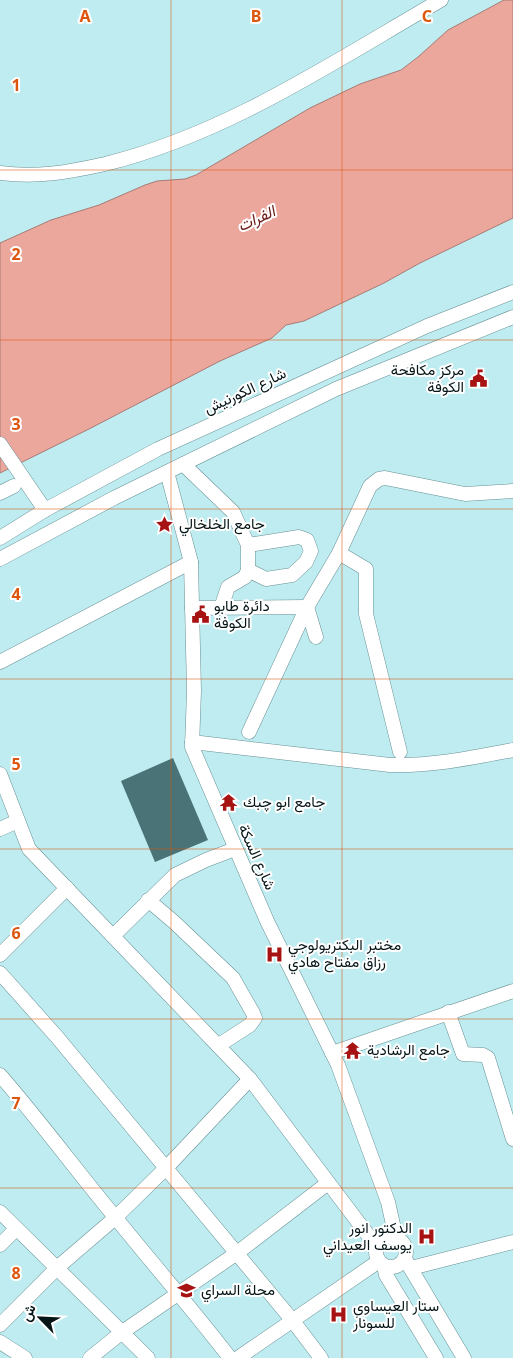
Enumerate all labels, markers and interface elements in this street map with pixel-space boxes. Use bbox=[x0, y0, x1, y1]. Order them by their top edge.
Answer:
text: A bbox=[79, 5, 91, 27]
text: B bbox=[251, 5, 261, 27]
text: C bbox=[422, 5, 432, 27]
text: 1 bbox=[11, 74, 21, 96]
water label: الفرات bbox=[234, 199, 280, 236]
text: 2 bbox=[11, 243, 21, 265]
place label: مركز مكافحة الكوفة bbox=[391, 359, 464, 396]
street label: شارع الكورنيش bbox=[200, 362, 290, 420]
public building icon: مركز مكافحة الكوفة bbox=[468, 369, 488, 389]
text: 3 bbox=[11, 413, 21, 435]
place label: جامع الخلخالي bbox=[179, 513, 265, 537]
place icon: جامع الخلخالي bbox=[155, 514, 175, 534]
text: 4 bbox=[11, 583, 21, 605]
place label: دائرة طابو الكوفة bbox=[214, 595, 270, 632]
public building icon: دائرة طابو الكوفة bbox=[190, 605, 210, 625]
text: 5 bbox=[11, 753, 21, 775]
place label: جامع ابو چبك bbox=[243, 791, 325, 813]
temple icon: جامع ابو چبك bbox=[219, 792, 239, 812]
street label: شارع السكة bbox=[233, 821, 281, 894]
text: 6 bbox=[11, 922, 21, 944]
place label: مختبر البكتريولوجي رزاق مفتاح هادي bbox=[288, 934, 401, 975]
hospital icon: مختبر البكتريولوجي رزاق مفتاح هادي bbox=[264, 944, 284, 964]
place label: جامع الرشادية bbox=[367, 1039, 450, 1061]
temple icon: جامع الرشادية bbox=[343, 1040, 363, 1060]
text: 7 bbox=[11, 1092, 21, 1114]
place label: الدكتور انور يوسف العيداني bbox=[323, 1217, 412, 1258]
hospital icon: الدكتور انور يوسف العيداني bbox=[416, 1227, 436, 1247]
text: 8 bbox=[11, 1262, 21, 1284]
place label: محلة السراي bbox=[201, 1279, 275, 1303]
school or university icon: محلة السراي bbox=[177, 1280, 197, 1300]
north arrow bbox=[15, 1293, 65, 1343]
place label: ستار العيساوي للسونار bbox=[352, 1295, 439, 1332]
text: ش bbox=[16, 1301, 40, 1324]
hospital icon: ستار العيساوي للسونار bbox=[329, 1305, 349, 1325]

